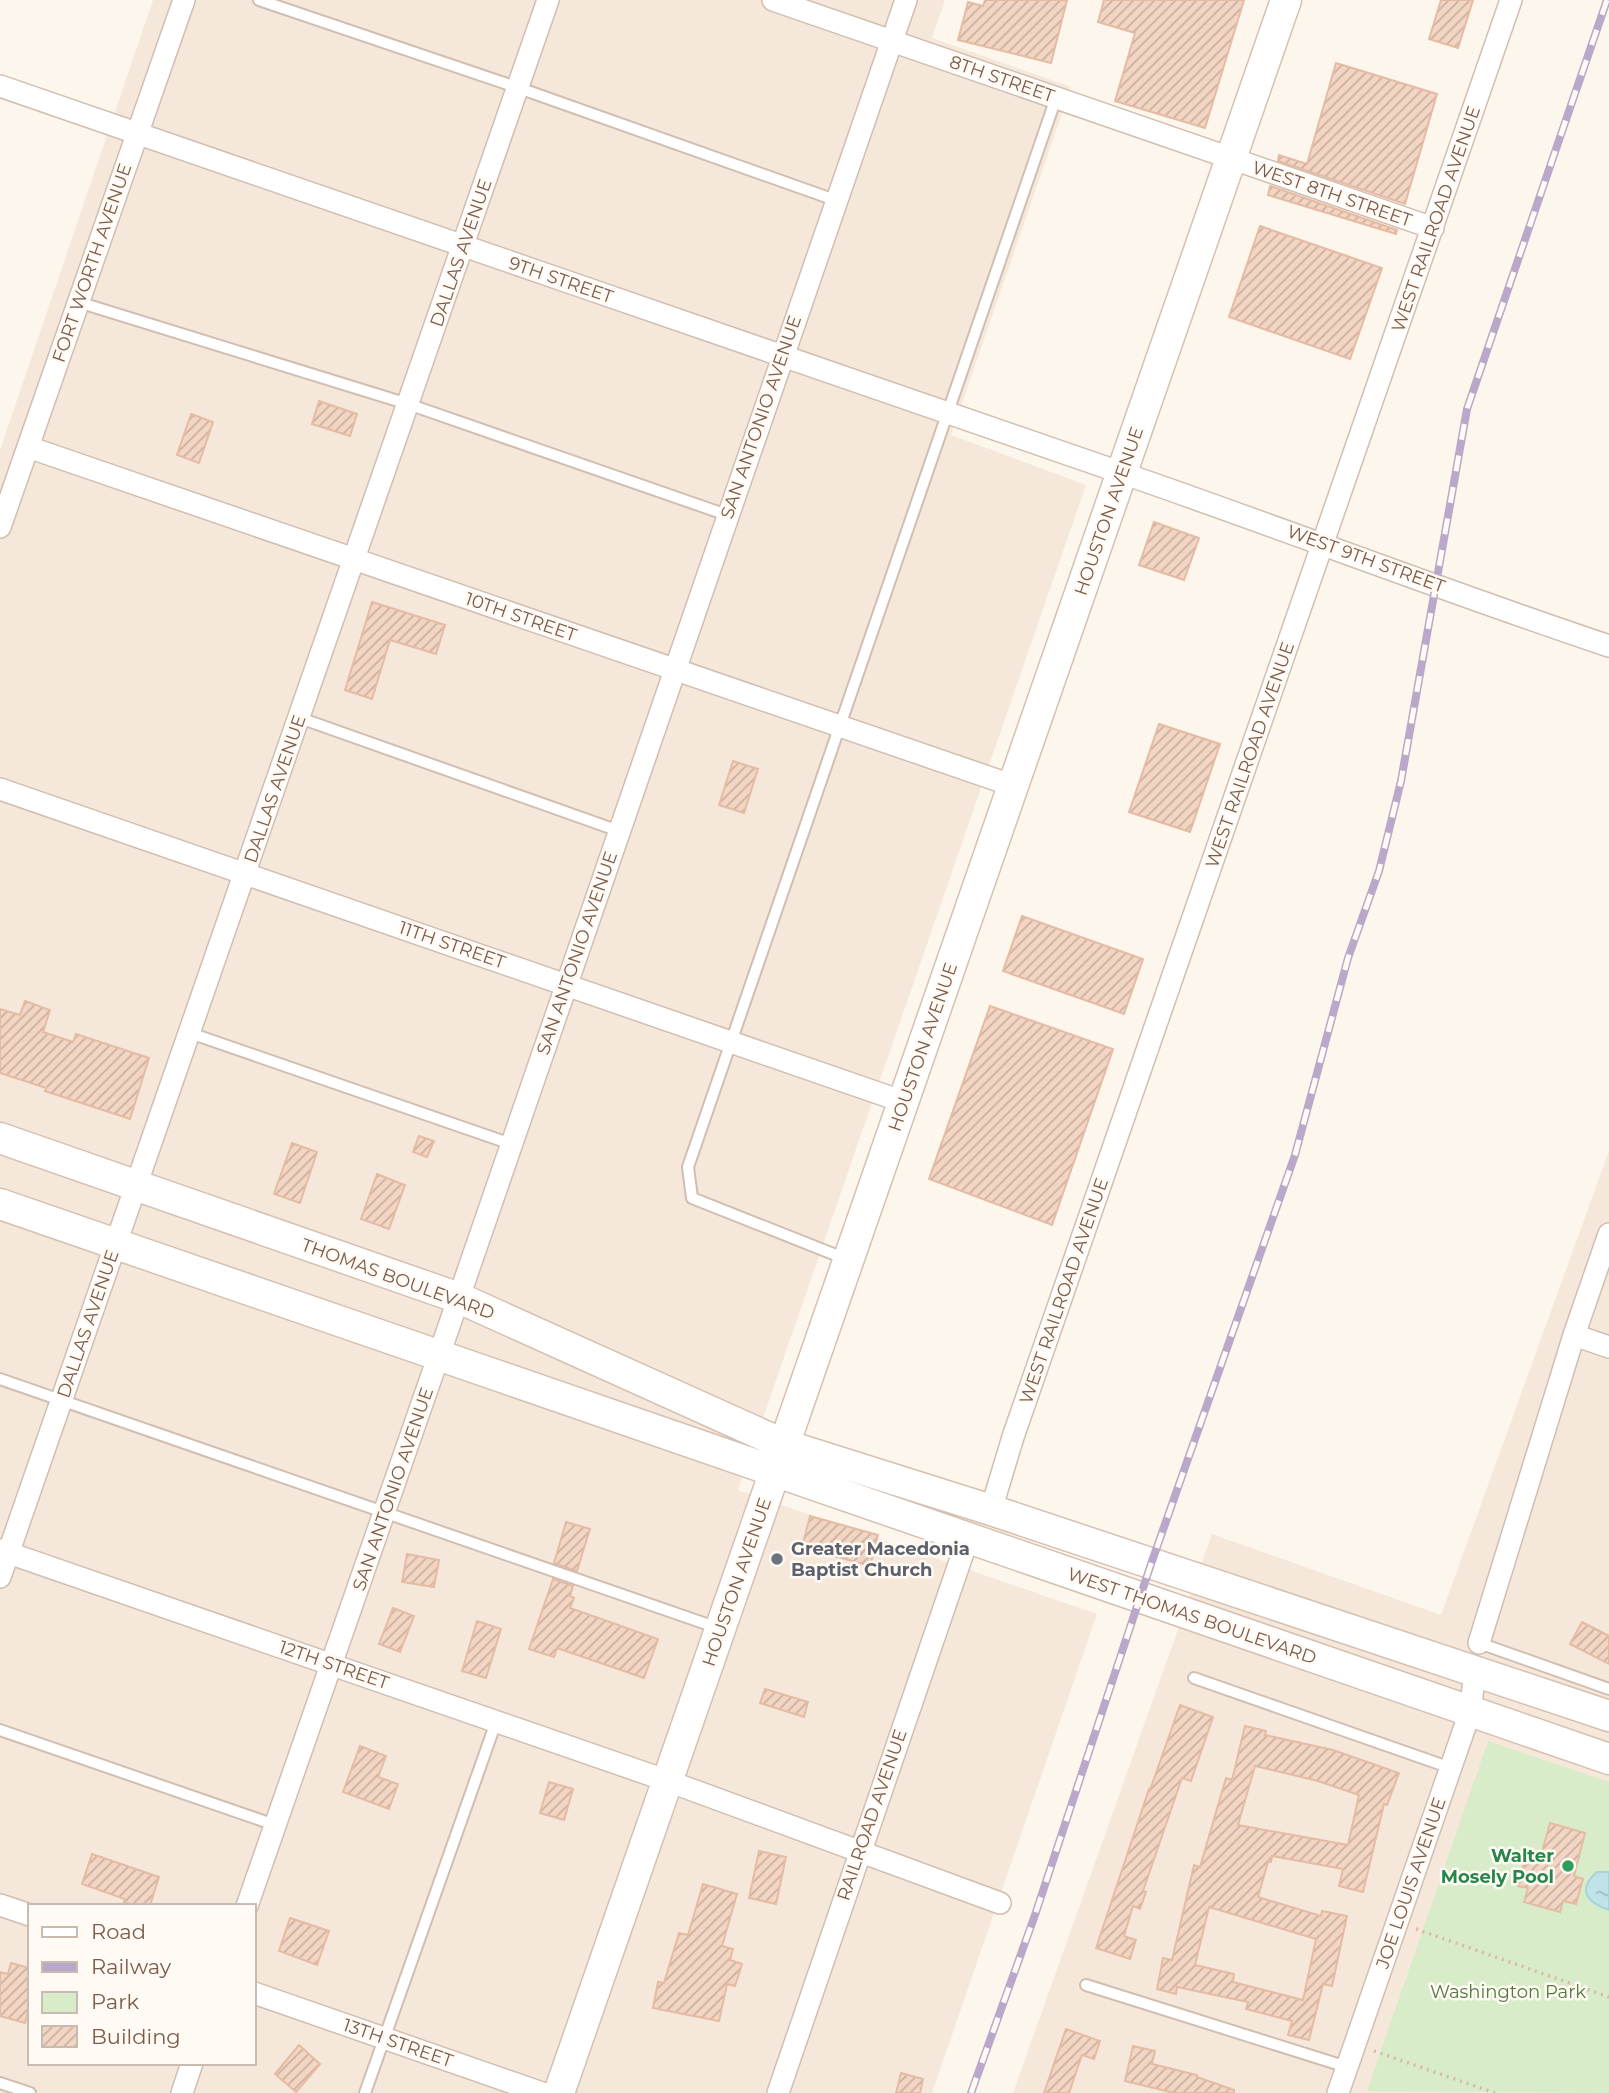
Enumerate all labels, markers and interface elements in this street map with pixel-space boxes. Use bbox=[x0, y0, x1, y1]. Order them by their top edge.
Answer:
street label: 8TH STREET bbox=[947, 51, 1058, 107]
street label: WEST RAILROAD AVENUE bbox=[1387, 103, 1485, 335]
street label: WEST 8TH STREET bbox=[1249, 156, 1415, 232]
street label: FORT WORTH AVENUE bbox=[48, 161, 136, 365]
street label: DALLAS AVENUE bbox=[425, 176, 497, 330]
street label: 9TH STREET bbox=[506, 252, 617, 308]
street label: SAN ANTONIO AVENUE bbox=[716, 312, 806, 522]
street label: HOUSTON AVENUE bbox=[1070, 424, 1148, 598]
street label: WEST 9TH STREET bbox=[1284, 520, 1449, 598]
street label: 10TH STREET bbox=[462, 588, 580, 647]
street label: WEST RAILROAD AVENUE bbox=[1201, 639, 1299, 871]
street label: DALLAS AVENUE bbox=[239, 712, 311, 866]
street label: SAN ANTONIO AVENUE bbox=[532, 848, 622, 1058]
street label: 11TH STREET bbox=[396, 916, 509, 974]
street label: HOUSTON AVENUE bbox=[884, 960, 962, 1134]
street label: WEST RAILROAD AVENUE bbox=[1015, 1175, 1113, 1407]
street label: THOMAS BOULEVARD bbox=[298, 1234, 498, 1324]
street label: DALLAS AVENUE bbox=[52, 1247, 124, 1401]
street label: SAN ANTONIO AVENUE bbox=[348, 1384, 438, 1594]
street label: HOUSTON AVENUE bbox=[698, 1495, 776, 1669]
place label: Greater Macedonia Baptist Church bbox=[791, 1538, 970, 1581]
marker: Greater Macedonia Baptist Church bbox=[769, 1551, 785, 1567]
street label: WEST THOMAS BOULEVARD bbox=[1065, 1563, 1319, 1669]
street label: 12TH STREET bbox=[276, 1636, 393, 1694]
street label: RAILROAD AVENUE bbox=[832, 1726, 912, 1904]
street label: JOE LOUIS AVENUE bbox=[1371, 1795, 1451, 1972]
place label: Walter Mosely Pool bbox=[1441, 1845, 1554, 1888]
marker: Walter Mosely Pool bbox=[1560, 1858, 1576, 1874]
legend bbox=[28, 1904, 256, 2065]
text: Road bbox=[91, 1919, 146, 1944]
text: Railway bbox=[91, 1954, 172, 1979]
park label: Washington Park bbox=[1430, 1981, 1586, 2003]
text: Park bbox=[91, 1989, 139, 2014]
street label: 13TH STREET bbox=[340, 2014, 457, 2072]
text: Building bbox=[91, 2024, 181, 2049]

